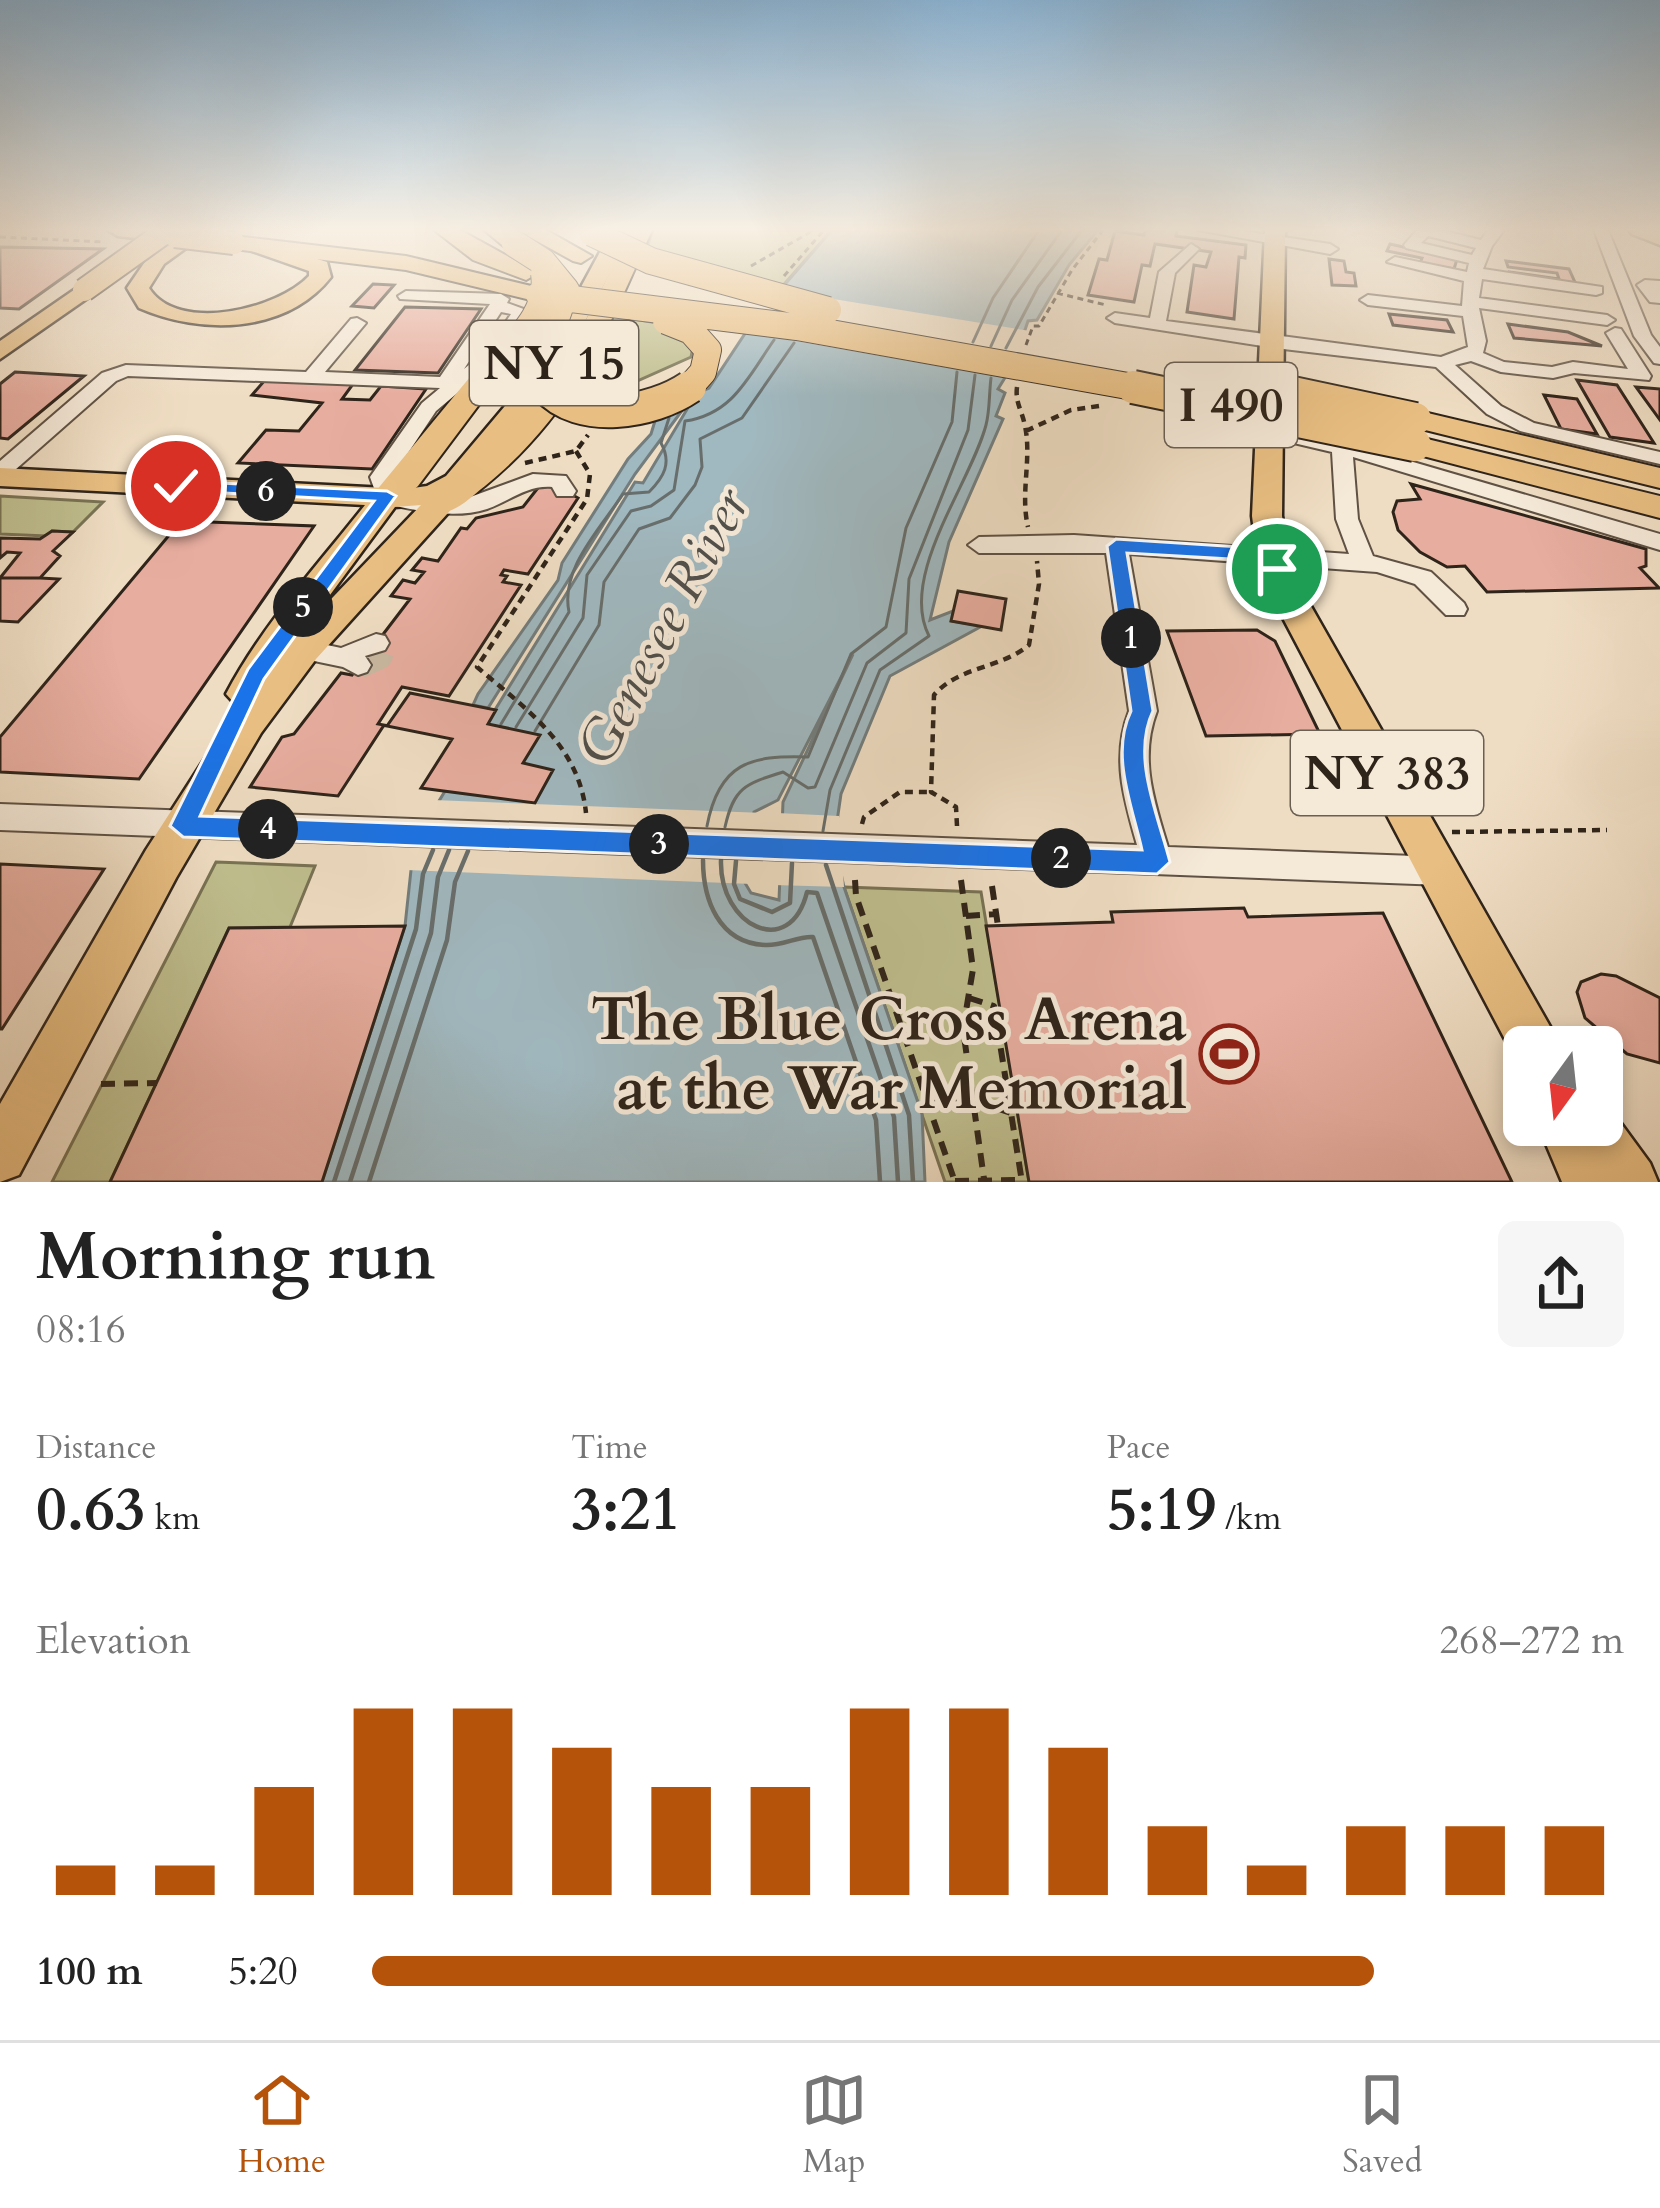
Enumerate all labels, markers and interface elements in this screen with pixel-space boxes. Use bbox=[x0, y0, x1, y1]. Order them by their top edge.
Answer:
road number: NY 15 bbox=[470, 321, 638, 405]
road number: I 490 bbox=[1165, 363, 1297, 447]
pin bbox=[125, 435, 227, 537]
icon: check bbox=[143, 453, 209, 519]
pin: 6 bbox=[236, 461, 296, 521]
text: 6 bbox=[258, 468, 274, 513]
water label: Genesee River bbox=[561, 475, 768, 778]
pin bbox=[1226, 518, 1328, 620]
icon: arrive bbox=[1244, 536, 1310, 602]
pin: 5 bbox=[273, 577, 333, 637]
text: 5 bbox=[295, 584, 311, 629]
pin: 1 bbox=[1101, 608, 1161, 668]
text: 1 bbox=[1123, 615, 1139, 660]
road number: NY 383 bbox=[1291, 731, 1483, 815]
pin: 4 bbox=[238, 799, 298, 859]
text: 4 bbox=[260, 806, 276, 851]
pin: 3 bbox=[629, 814, 689, 874]
text: 3 bbox=[651, 821, 667, 866]
pin: 2 bbox=[1031, 828, 1091, 888]
text: 2 bbox=[1053, 835, 1069, 880]
place label: The Blue Cross Arena at the War Memorial bbox=[591, 980, 1187, 1130]
sports icon: The Blue Cross Arena at the War Memorial bbox=[1198, 1023, 1260, 1085]
north arrow bbox=[1503, 1026, 1623, 1146]
map controls bbox=[1503, 1026, 1623, 1146]
text: Morning run bbox=[36, 1213, 435, 1302]
button: share bbox=[1498, 1221, 1624, 1347]
text: 08:16 bbox=[36, 1303, 126, 1356]
text: Distance bbox=[36, 1425, 157, 1470]
text: Time bbox=[571, 1425, 648, 1470]
text: Pace bbox=[1107, 1425, 1170, 1470]
text: 0.63 bbox=[36, 1470, 146, 1551]
text: 3:21 bbox=[571, 1470, 681, 1551]
text: 5:19 bbox=[1107, 1470, 1216, 1551]
text: km bbox=[146, 1496, 200, 1541]
text: /km bbox=[1216, 1496, 1281, 1541]
text: Elevation bbox=[36, 1614, 191, 1667]
text: 268–272 m bbox=[1439, 1614, 1624, 1667]
text: 100 m bbox=[36, 1945, 142, 1998]
text: 5:20 bbox=[228, 1945, 298, 1998]
tab: Home bbox=[238, 2067, 326, 2184]
tab: Map bbox=[801, 2067, 867, 2184]
tab: Saved bbox=[1342, 2067, 1422, 2184]

